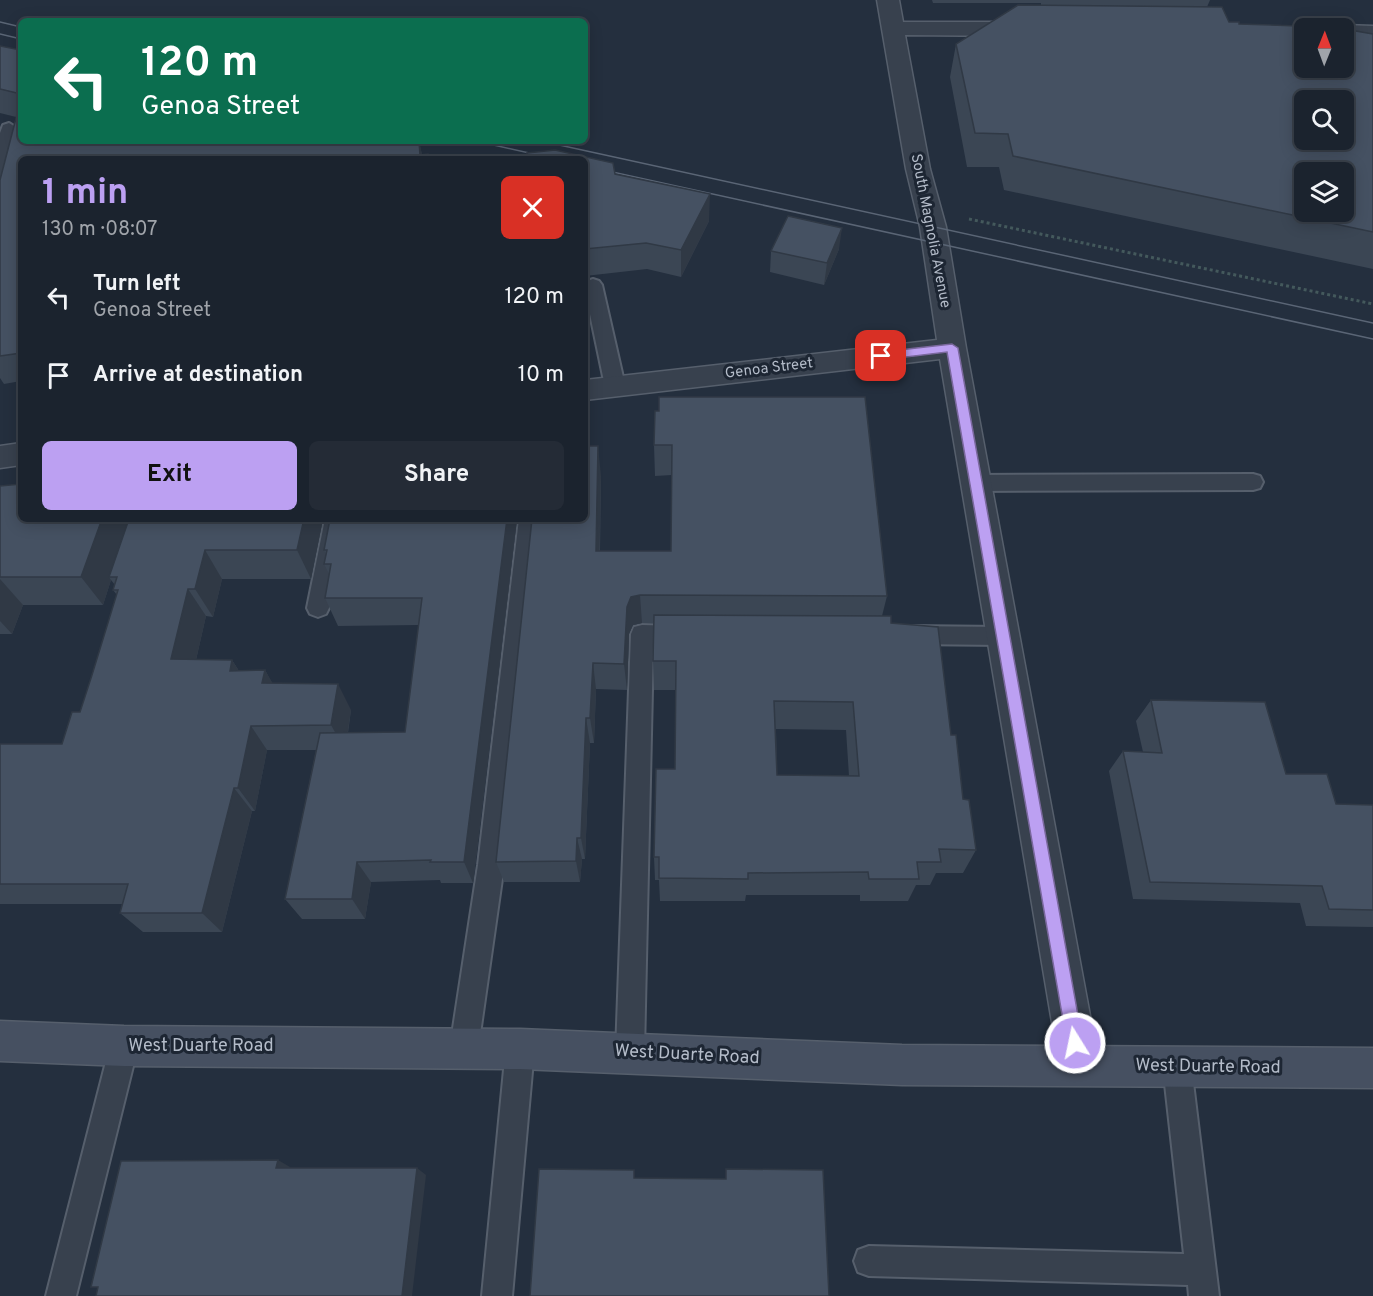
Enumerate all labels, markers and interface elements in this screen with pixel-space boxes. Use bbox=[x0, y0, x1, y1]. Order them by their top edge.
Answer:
north arrow bbox=[1294, 18, 1354, 78]
map controls bbox=[1294, 18, 1354, 222]
text: 120 m bbox=[141, 38, 258, 91]
icon: left bbox=[42, 42, 120, 120]
text: Genoa Street bbox=[141, 90, 300, 124]
button: search bbox=[1294, 90, 1354, 150]
street label: South Magnolia Avenue bbox=[906, 152, 954, 310]
button: layers bbox=[1294, 162, 1354, 222]
text: 1 min bbox=[42, 171, 128, 217]
button: close bbox=[501, 176, 564, 239]
text: 130 m · 08:07 bbox=[42, 217, 157, 243]
text: Turn left bbox=[93, 271, 181, 298]
icon: left bbox=[42, 281, 75, 314]
text: 120 m bbox=[504, 284, 564, 311]
text: Genoa Street bbox=[93, 298, 211, 324]
pin bbox=[855, 330, 906, 381]
icon: arrive bbox=[864, 339, 897, 372]
street label: Genoa Street bbox=[724, 354, 814, 384]
icon: arrive bbox=[42, 359, 75, 392]
text: Arrive at destination bbox=[93, 362, 303, 389]
text: 10 m bbox=[518, 362, 564, 389]
button: Exit bbox=[42, 441, 297, 510]
button: Share bbox=[309, 441, 564, 510]
position arrow bbox=[1043, 1011, 1107, 1075]
street label: West Duarte Road bbox=[128, 1035, 274, 1058]
street label: West Duarte Road bbox=[614, 1040, 760, 1070]
street label: West Duarte Road bbox=[1135, 1054, 1281, 1080]

